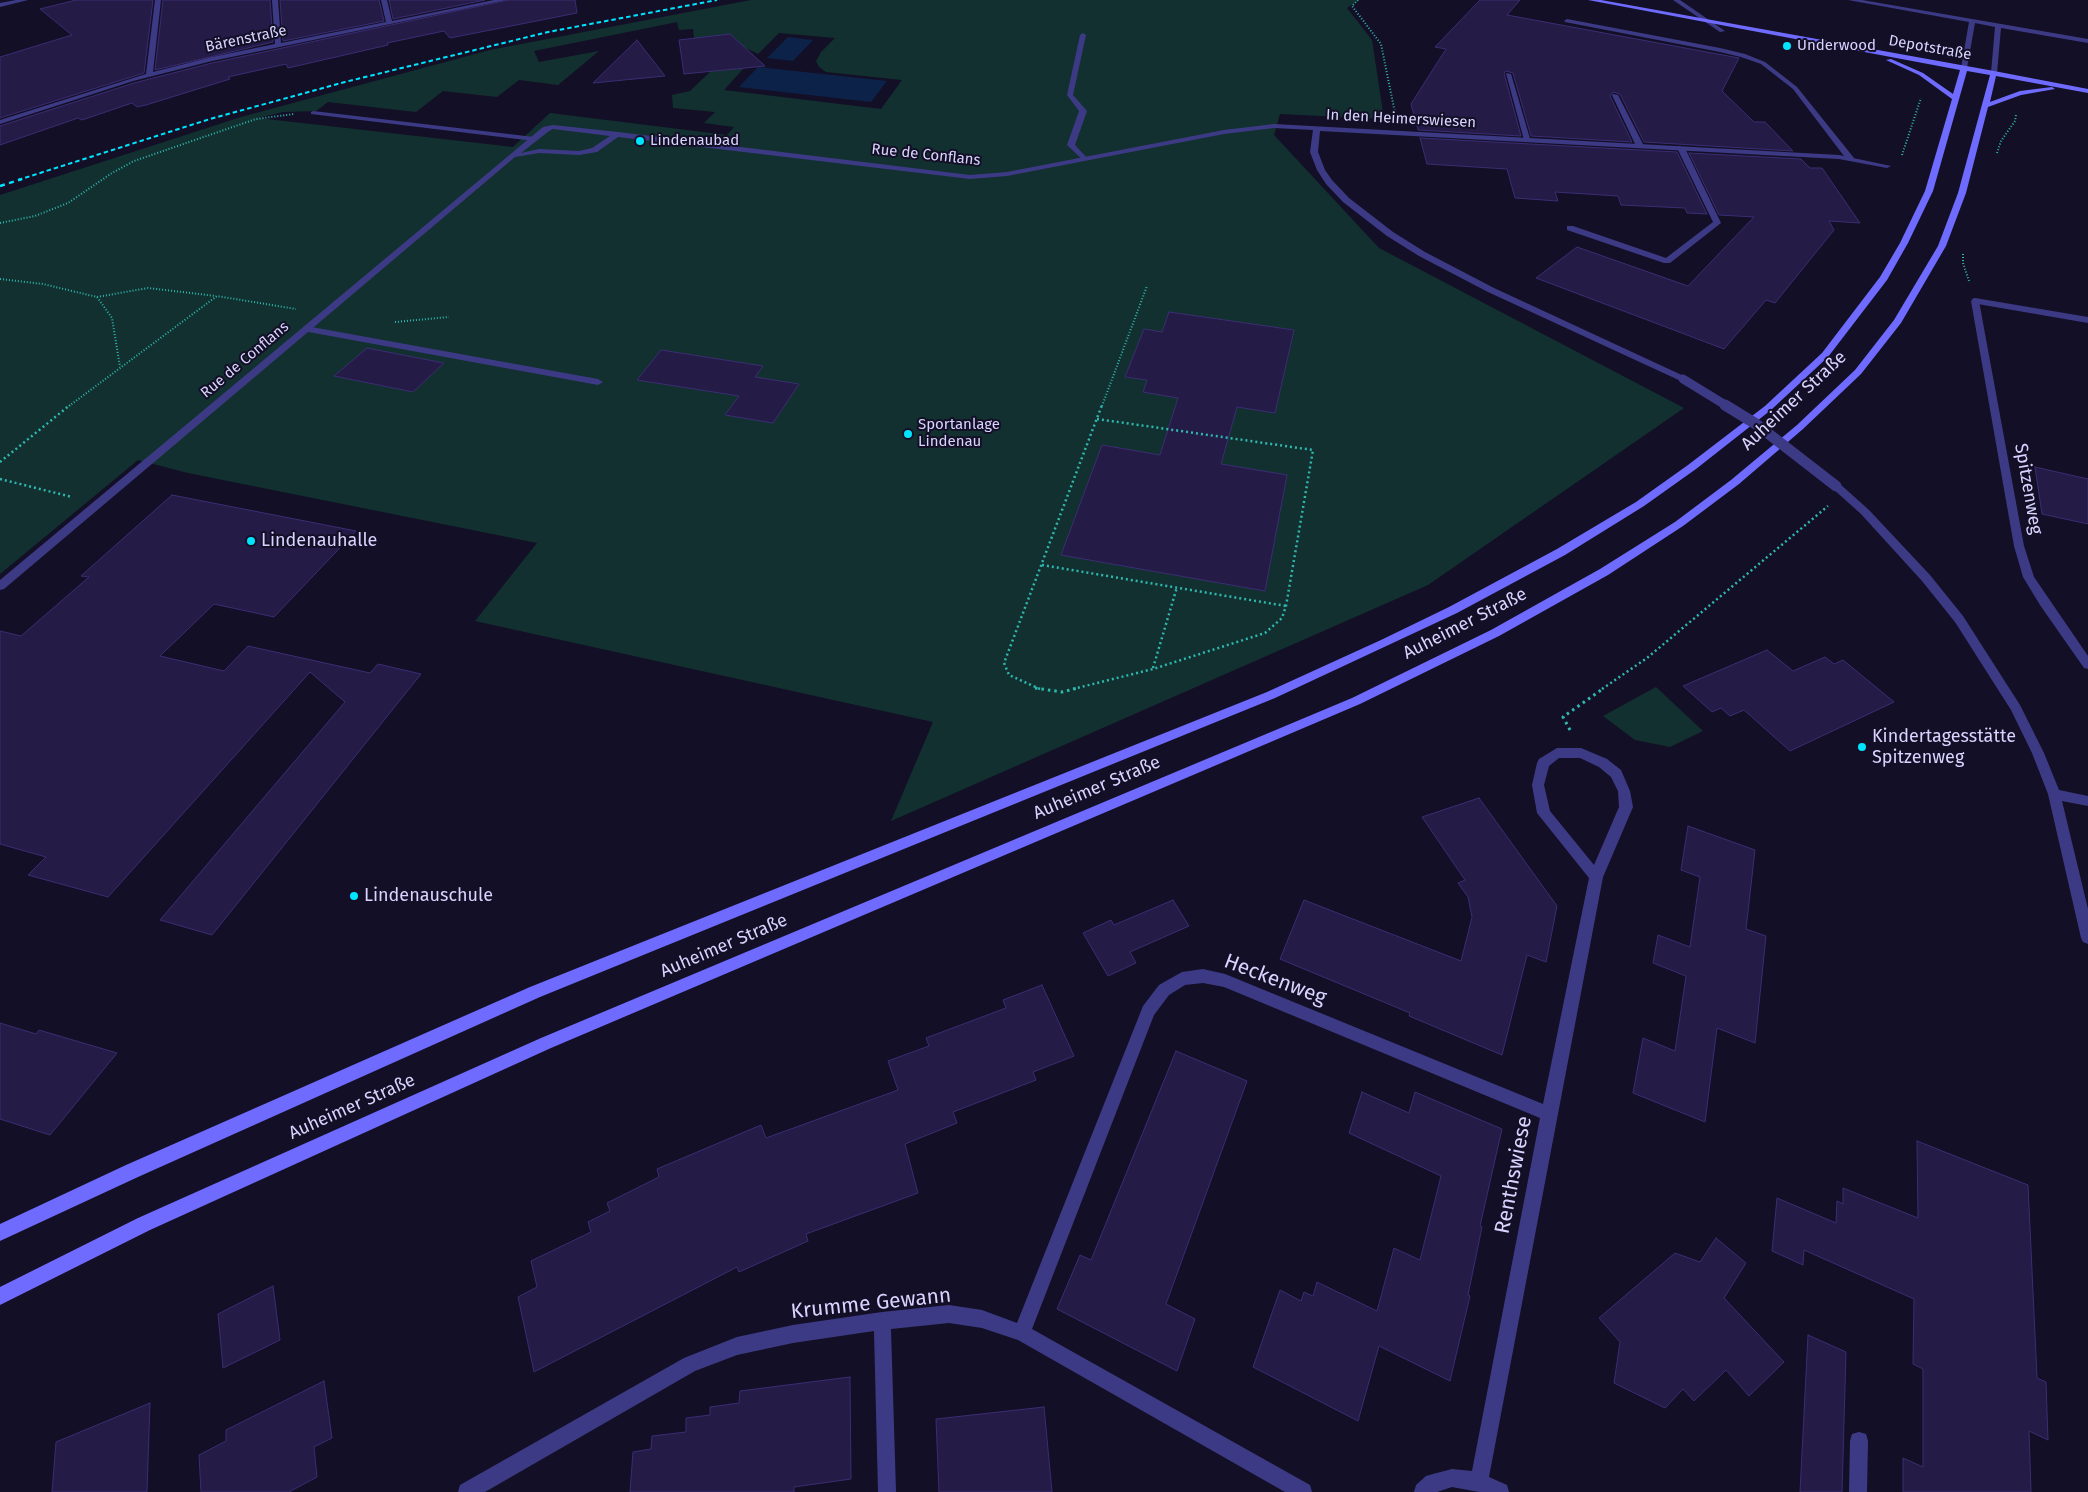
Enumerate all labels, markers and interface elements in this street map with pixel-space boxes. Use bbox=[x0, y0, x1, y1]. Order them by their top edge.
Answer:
street label: Bärenstraße bbox=[204, 22, 288, 56]
street label: Depotstraße bbox=[1887, 32, 1973, 64]
place label: Underwood bbox=[1797, 37, 1876, 55]
marker: Underwood bbox=[1781, 40, 1793, 52]
street label: In den Heimerswiesen bbox=[1325, 106, 1477, 132]
place label: Lindenaubad bbox=[650, 132, 739, 150]
marker: Lindenaubad bbox=[634, 135, 646, 147]
street label: Rue de Conflans bbox=[871, 140, 981, 170]
street label: Rue de Conflans bbox=[197, 318, 293, 402]
street label: Auheimer Straße bbox=[1737, 347, 1851, 455]
place label: Sportanlage Lindenau bbox=[918, 416, 1000, 451]
marker: Sportanlage Lindenau bbox=[902, 428, 914, 440]
street label: Spitzenweg bbox=[2009, 442, 2047, 536]
place label: Lindenauhalle bbox=[261, 530, 377, 552]
marker: Lindenauhalle bbox=[245, 535, 257, 547]
street label: Auheimer Straße bbox=[1399, 583, 1531, 665]
place label: Kindertagesstätte Spitzenweg bbox=[1872, 726, 2016, 769]
marker: Kindertagesstätte Spitzenweg bbox=[1856, 741, 1868, 753]
street label: Auheimer Straße bbox=[1030, 751, 1164, 825]
place label: Lindenauschule bbox=[364, 885, 493, 907]
marker: Lindenauschule bbox=[348, 890, 360, 902]
street label: Auheimer Straße bbox=[657, 909, 791, 983]
street label: Heckenweg bbox=[1220, 949, 1330, 1011]
street label: Auheimer Straße bbox=[285, 1069, 419, 1145]
street label: Renthswiese bbox=[1490, 1114, 1538, 1236]
street label: Krumme Gewann bbox=[790, 1283, 952, 1325]

